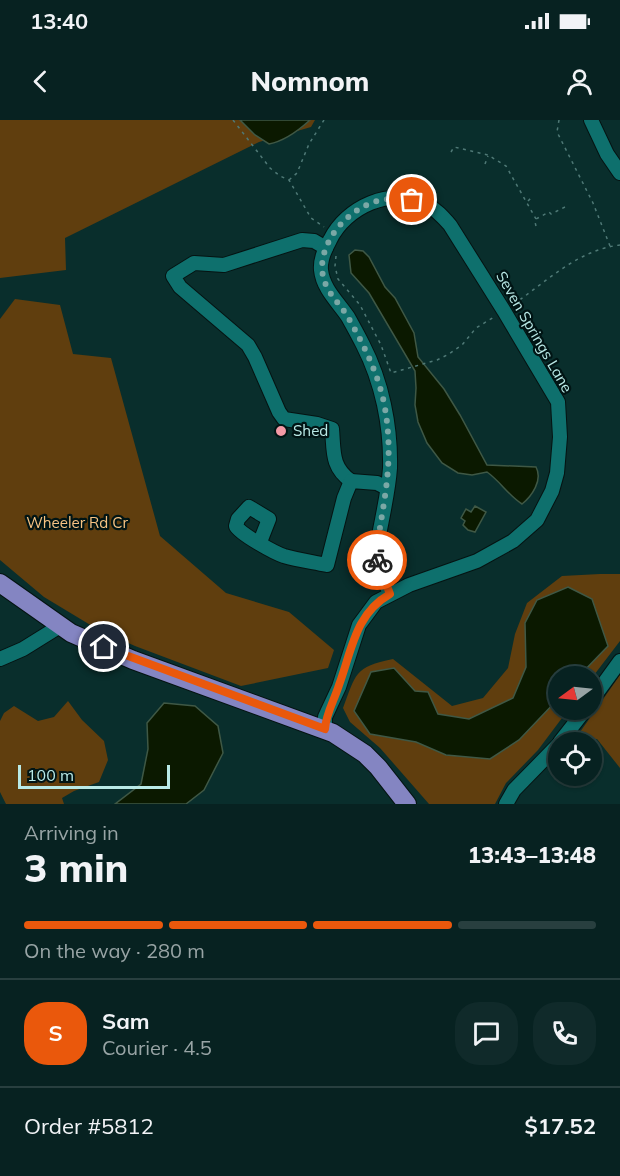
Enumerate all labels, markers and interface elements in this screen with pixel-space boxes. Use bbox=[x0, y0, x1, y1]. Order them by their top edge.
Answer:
text: 13:40 bbox=[30, 7, 88, 35]
text: Nomnom bbox=[251, 64, 369, 98]
icon: back bbox=[24, 65, 57, 98]
icon: person bbox=[563, 65, 596, 98]
pin bbox=[386, 174, 437, 225]
icon: bag bbox=[395, 183, 428, 216]
street label: Seven Springs Lane bbox=[492, 268, 577, 396]
place label: Shed bbox=[293, 421, 328, 440]
marker: Shed bbox=[274, 424, 288, 438]
park label: Wheeler Rd Cr bbox=[26, 513, 128, 532]
courier bbox=[347, 530, 407, 590]
icon: bike bbox=[361, 544, 394, 577]
pin bbox=[78, 621, 129, 672]
icon: home bbox=[87, 630, 120, 663]
north arrow bbox=[548, 666, 602, 720]
map controls bbox=[548, 666, 602, 786]
button: locate bbox=[548, 732, 602, 786]
scale bar bbox=[18, 762, 170, 790]
text: 100 m bbox=[27, 765, 74, 785]
text: Arriving in bbox=[24, 820, 119, 845]
text: 13:43–13:48 bbox=[468, 841, 596, 869]
text: 3 min bbox=[24, 843, 129, 892]
text: On the way · 280 m bbox=[24, 938, 205, 963]
button: chat bbox=[455, 1002, 518, 1065]
button: phone bbox=[533, 1002, 596, 1065]
text: Sam bbox=[102, 1007, 150, 1035]
text: S bbox=[48, 1019, 63, 1047]
text: Courier · 4.5 bbox=[102, 1035, 212, 1060]
text: Order #5812 bbox=[24, 1112, 154, 1140]
text: $17.52 bbox=[525, 1112, 596, 1140]

